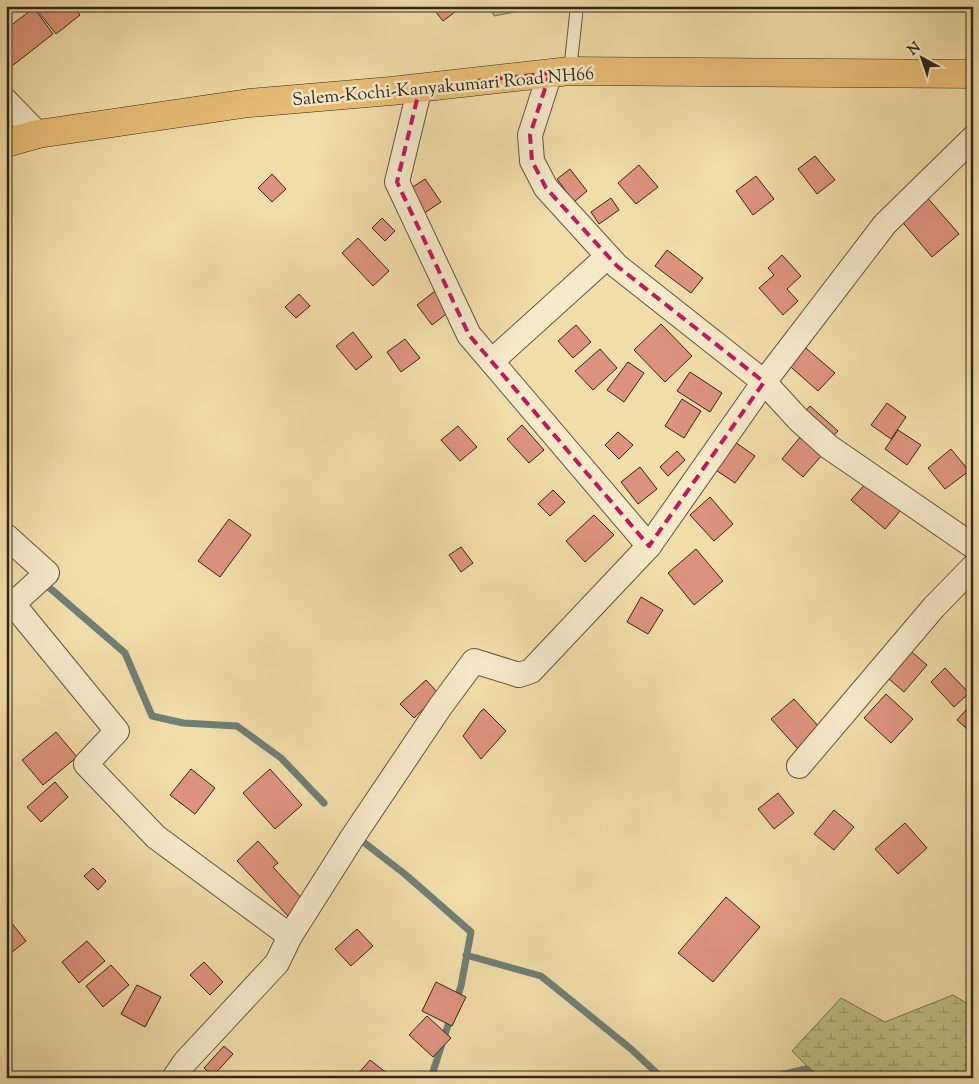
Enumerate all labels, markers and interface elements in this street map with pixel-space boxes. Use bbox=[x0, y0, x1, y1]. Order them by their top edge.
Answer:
north arrow bbox=[896, 32, 946, 82]
text: N bbox=[904, 38, 926, 61]
street label: Salem-Kochi-Kanyakumari Road NH66 bbox=[291, 62, 595, 114]

